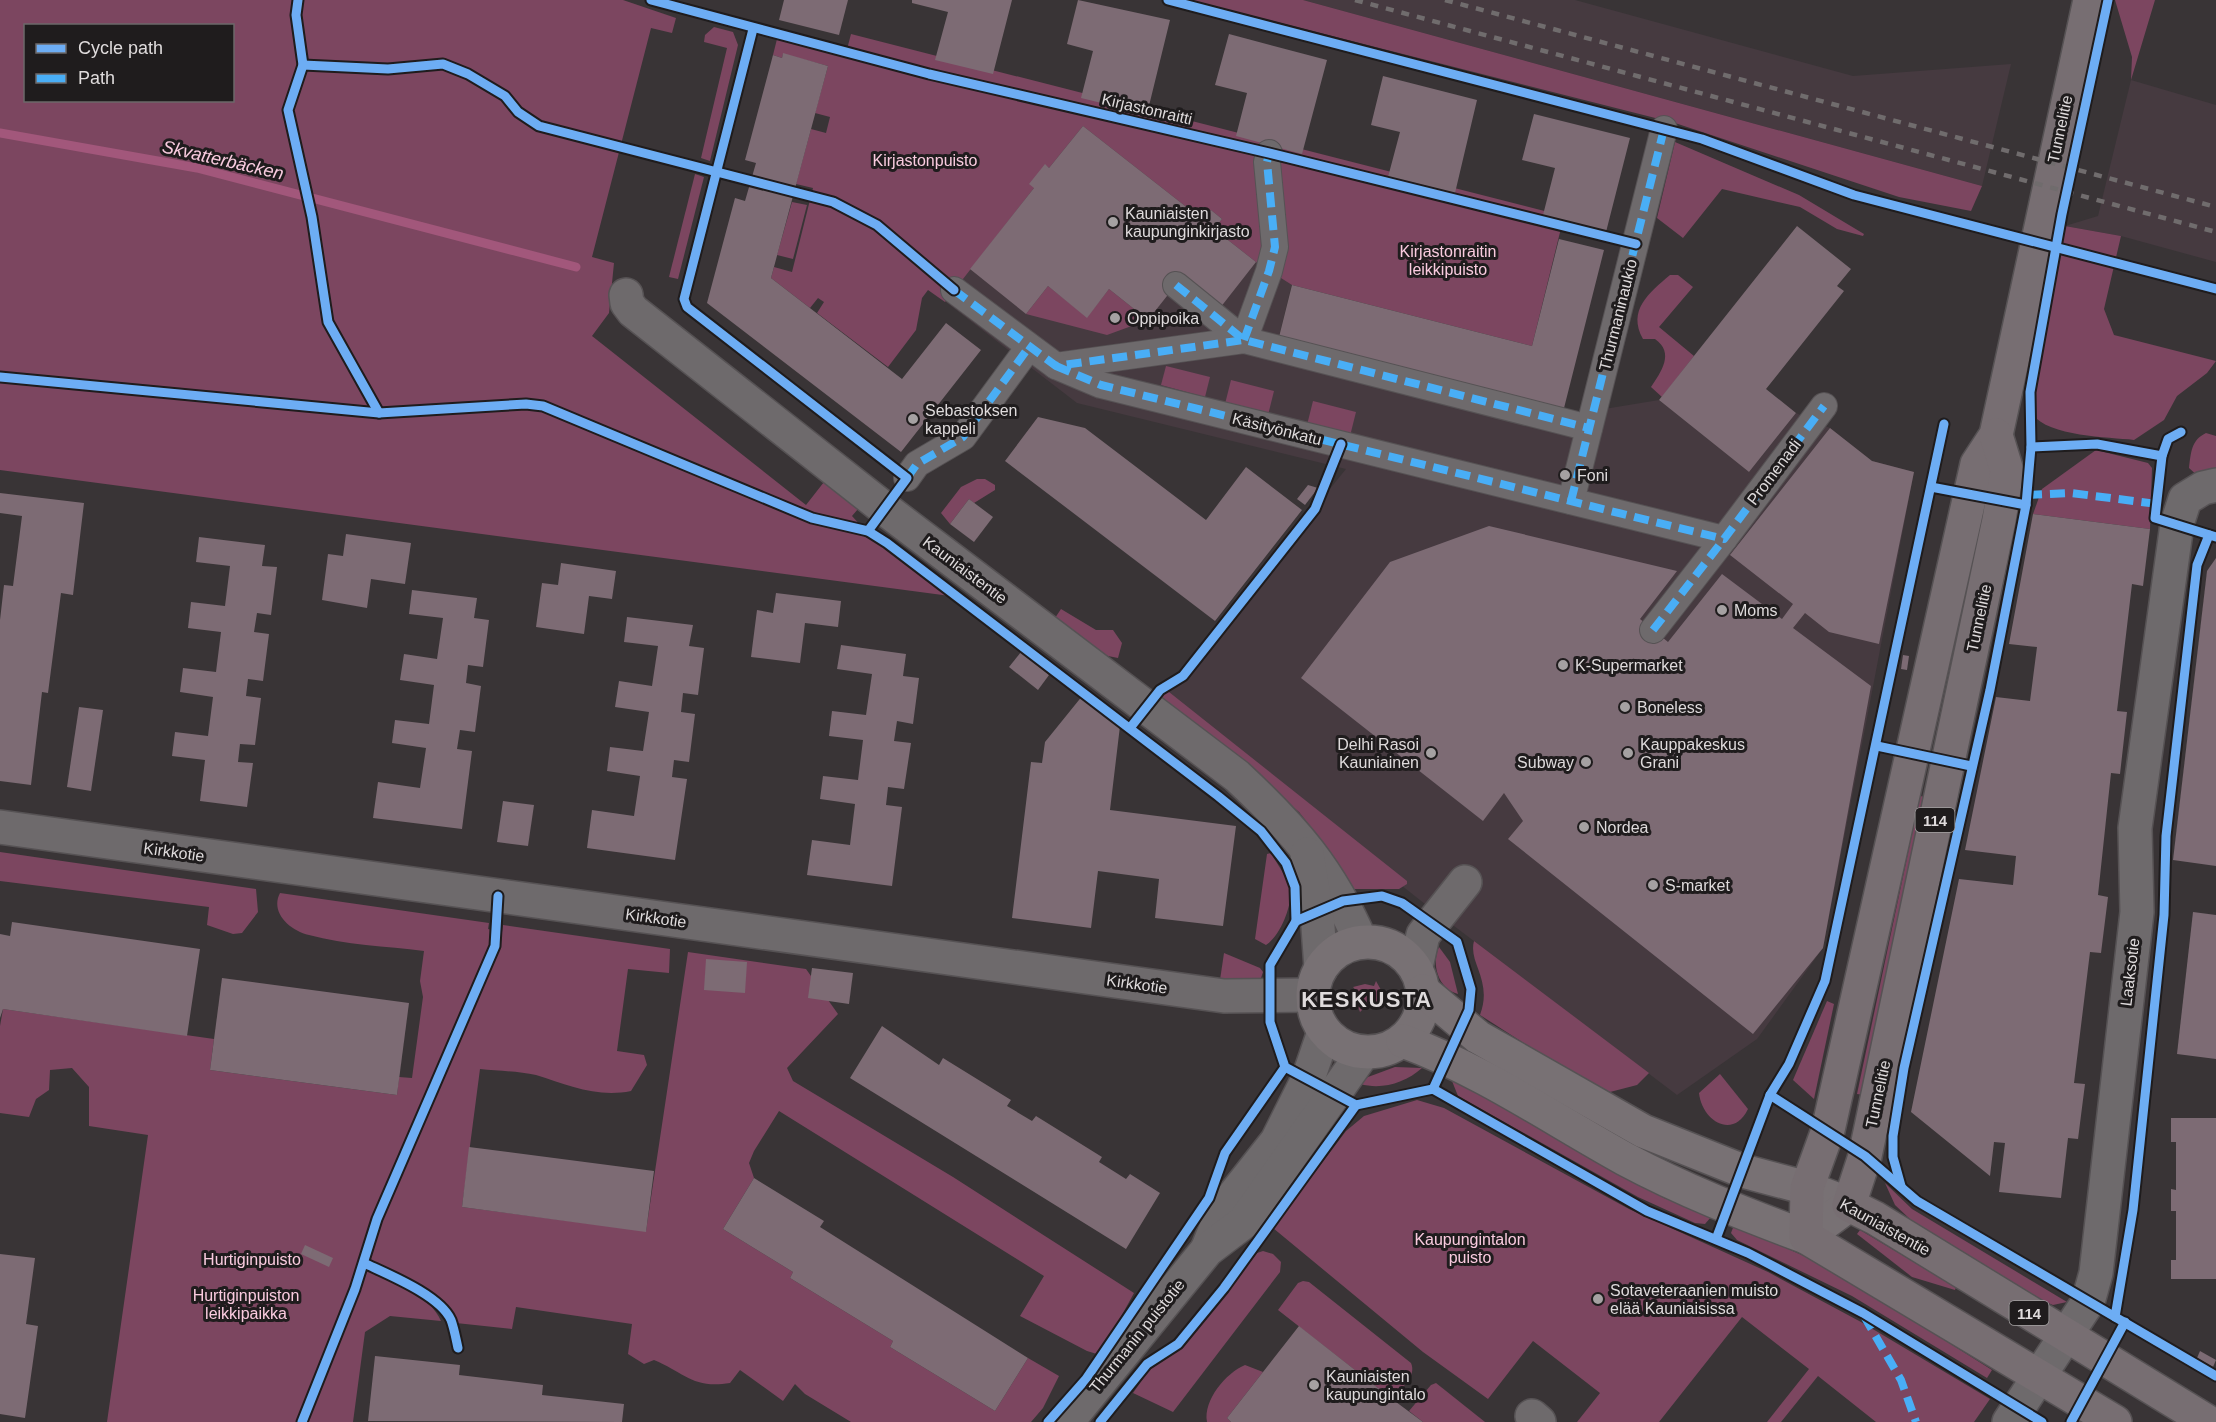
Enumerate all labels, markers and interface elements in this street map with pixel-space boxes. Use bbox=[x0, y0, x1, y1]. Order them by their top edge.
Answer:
legend bbox=[24, 24, 234, 102]
text: Cycle path bbox=[78, 38, 163, 58]
text: Path bbox=[78, 68, 115, 88]
street label: Kirjastonraitti bbox=[1100, 90, 1194, 128]
street label: Tunnelitie bbox=[2045, 93, 2075, 164]
water label: Skvatterbäcken bbox=[160, 136, 286, 184]
park label: Kirjastonpuisto bbox=[873, 152, 978, 169]
place label: Kauniaisten kaupunginkirjasto bbox=[1125, 205, 1250, 240]
marker: Kauniaisten kaupunginkirjasto bbox=[1106, 215, 1120, 229]
park label: Kirjastonraitin leikkipuisto bbox=[1400, 243, 1496, 278]
street label: Thurmaninaukio bbox=[1596, 257, 1640, 373]
place label: Oppipoika bbox=[1127, 310, 1199, 327]
marker: Oppipoika bbox=[1108, 311, 1122, 325]
place label: Sebastoksen kappeli bbox=[925, 402, 1018, 437]
street label: Käsityönkatu bbox=[1230, 410, 1324, 448]
marker: Sebastoksen kappeli bbox=[906, 412, 920, 426]
street label: Promenadi bbox=[1744, 436, 1804, 508]
place label: Foni bbox=[1577, 467, 1608, 484]
marker: Foni bbox=[1558, 468, 1572, 482]
street label: Kauniaistentie bbox=[920, 533, 1010, 607]
street label: Tunnelitie bbox=[1964, 582, 1994, 653]
place label: Moms bbox=[1734, 602, 1778, 619]
marker: Moms bbox=[1715, 603, 1729, 617]
place label: K-Supermarket bbox=[1575, 657, 1683, 674]
marker: K-Supermarket bbox=[1556, 658, 1570, 672]
place label: Boneless bbox=[1637, 699, 1703, 716]
marker: Boneless bbox=[1618, 700, 1632, 714]
place label: Delhi Rasoi Kauniainen bbox=[1337, 736, 1419, 771]
place label: Kauppakeskus Grani bbox=[1640, 736, 1745, 771]
marker: Delhi Rasoi Kauniainen bbox=[1424, 746, 1438, 760]
marker: Kauppakeskus Grani bbox=[1621, 746, 1635, 760]
place label: Subway bbox=[1517, 754, 1574, 771]
marker: Subway bbox=[1579, 755, 1593, 769]
road number: 114 bbox=[1916, 808, 1954, 832]
place label: Nordea bbox=[1596, 819, 1649, 836]
marker: Nordea bbox=[1577, 820, 1591, 834]
street label: Kirkkotie bbox=[142, 839, 206, 865]
place label: S-market bbox=[1665, 877, 1730, 894]
marker: S-market bbox=[1646, 878, 1660, 892]
street label: Kirkkotie bbox=[624, 905, 688, 931]
street label: Laaksotie bbox=[2117, 937, 2143, 1007]
street label: Kirkkotie bbox=[1105, 971, 1169, 997]
district label: KESKUSTA bbox=[1301, 987, 1433, 1012]
street label: Tunnelitie bbox=[1863, 1058, 1893, 1129]
street label: Kauniaistentie bbox=[1837, 1195, 1933, 1259]
park label: Kaupungintalon puisto bbox=[1414, 1231, 1526, 1266]
park label: Hurtiginpuisto bbox=[203, 1251, 301, 1268]
street label: Thurmanin puistotie bbox=[1086, 1276, 1188, 1396]
place label: Sotaveteraanien muisto elää Kauniaisissa bbox=[1610, 1282, 1778, 1317]
park label: Hurtiginpuiston leikkipaikka bbox=[193, 1287, 299, 1322]
marker: Sotaveteraanien muisto elää Kauniaisissa bbox=[1591, 1292, 1605, 1306]
road number: 114 bbox=[2010, 1301, 2048, 1325]
place label: Kauniaisten kaupungintalo bbox=[1326, 1368, 1426, 1403]
marker: Kauniaisten kaupungintalo bbox=[1307, 1378, 1321, 1392]

